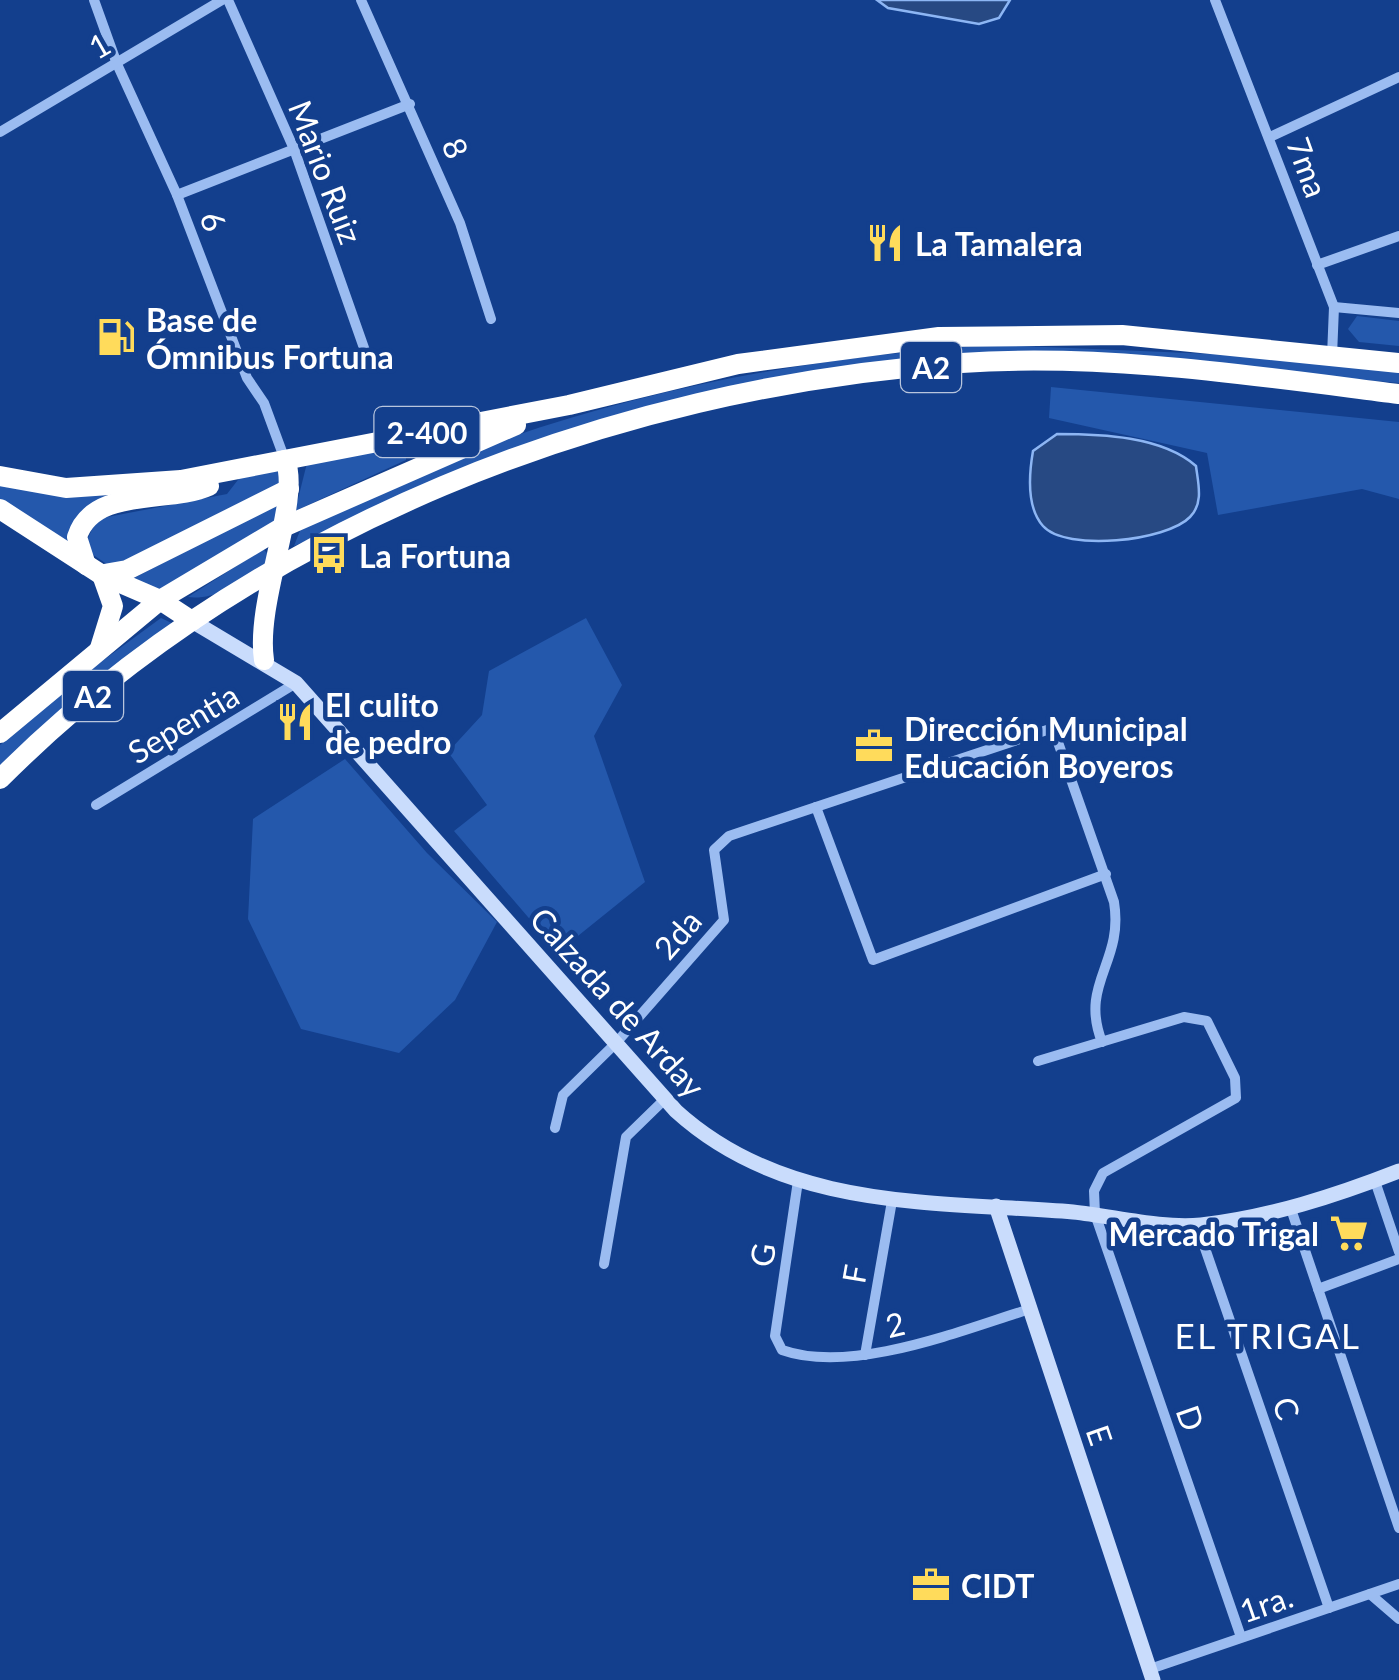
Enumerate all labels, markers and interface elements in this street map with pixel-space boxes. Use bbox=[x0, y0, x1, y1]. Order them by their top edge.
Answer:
street label: 1 bbox=[81, 23, 117, 67]
street label: Mario Ruiz bbox=[281, 95, 371, 249]
street label: 8 bbox=[434, 132, 478, 164]
street label: 7ma bbox=[1279, 132, 1337, 202]
street label: 6 bbox=[192, 205, 236, 237]
restaurant icon: La Tamalera bbox=[864, 222, 906, 264]
place label: La Tamalera bbox=[915, 224, 1083, 263]
place label: Base de Ómnibus Fortuna bbox=[146, 300, 394, 376]
fuel station icon: Base de Ómnibus Fortuna bbox=[95, 316, 137, 358]
road number: A2 bbox=[901, 342, 961, 392]
road number: 2-400 bbox=[374, 407, 480, 457]
bus stop icon: La Fortuna bbox=[308, 534, 350, 576]
place label: La Fortuna bbox=[359, 536, 511, 575]
road number: A2 bbox=[63, 671, 123, 721]
street label: Sepentia bbox=[121, 675, 245, 771]
place label: El culito de pedro bbox=[325, 685, 451, 761]
restaurant icon: El culito de pedro bbox=[274, 701, 316, 743]
place label: Dirección Municipal Educación Boyeros bbox=[904, 709, 1188, 785]
office icon: Dirección Municipal Educación Boyeros bbox=[853, 725, 895, 767]
street label: Calzada de Arday bbox=[523, 899, 714, 1105]
street label: 2da bbox=[645, 901, 709, 967]
supermarket icon: Mercado Trigal bbox=[1328, 1212, 1370, 1254]
place label: Mercado Trigal bbox=[1109, 1214, 1319, 1253]
street label: G bbox=[741, 1241, 783, 1269]
street label: F bbox=[833, 1262, 875, 1286]
street label: 2 bbox=[882, 1303, 908, 1345]
district label: EL TRIGAL bbox=[1175, 1314, 1361, 1356]
street label: C bbox=[1265, 1392, 1309, 1424]
street label: D bbox=[1169, 1400, 1213, 1436]
street label: E bbox=[1079, 1420, 1121, 1450]
office icon: CIDT bbox=[910, 1564, 952, 1606]
place label: CIDT bbox=[961, 1566, 1034, 1605]
street label: 1ra. bbox=[1234, 1576, 1298, 1630]

